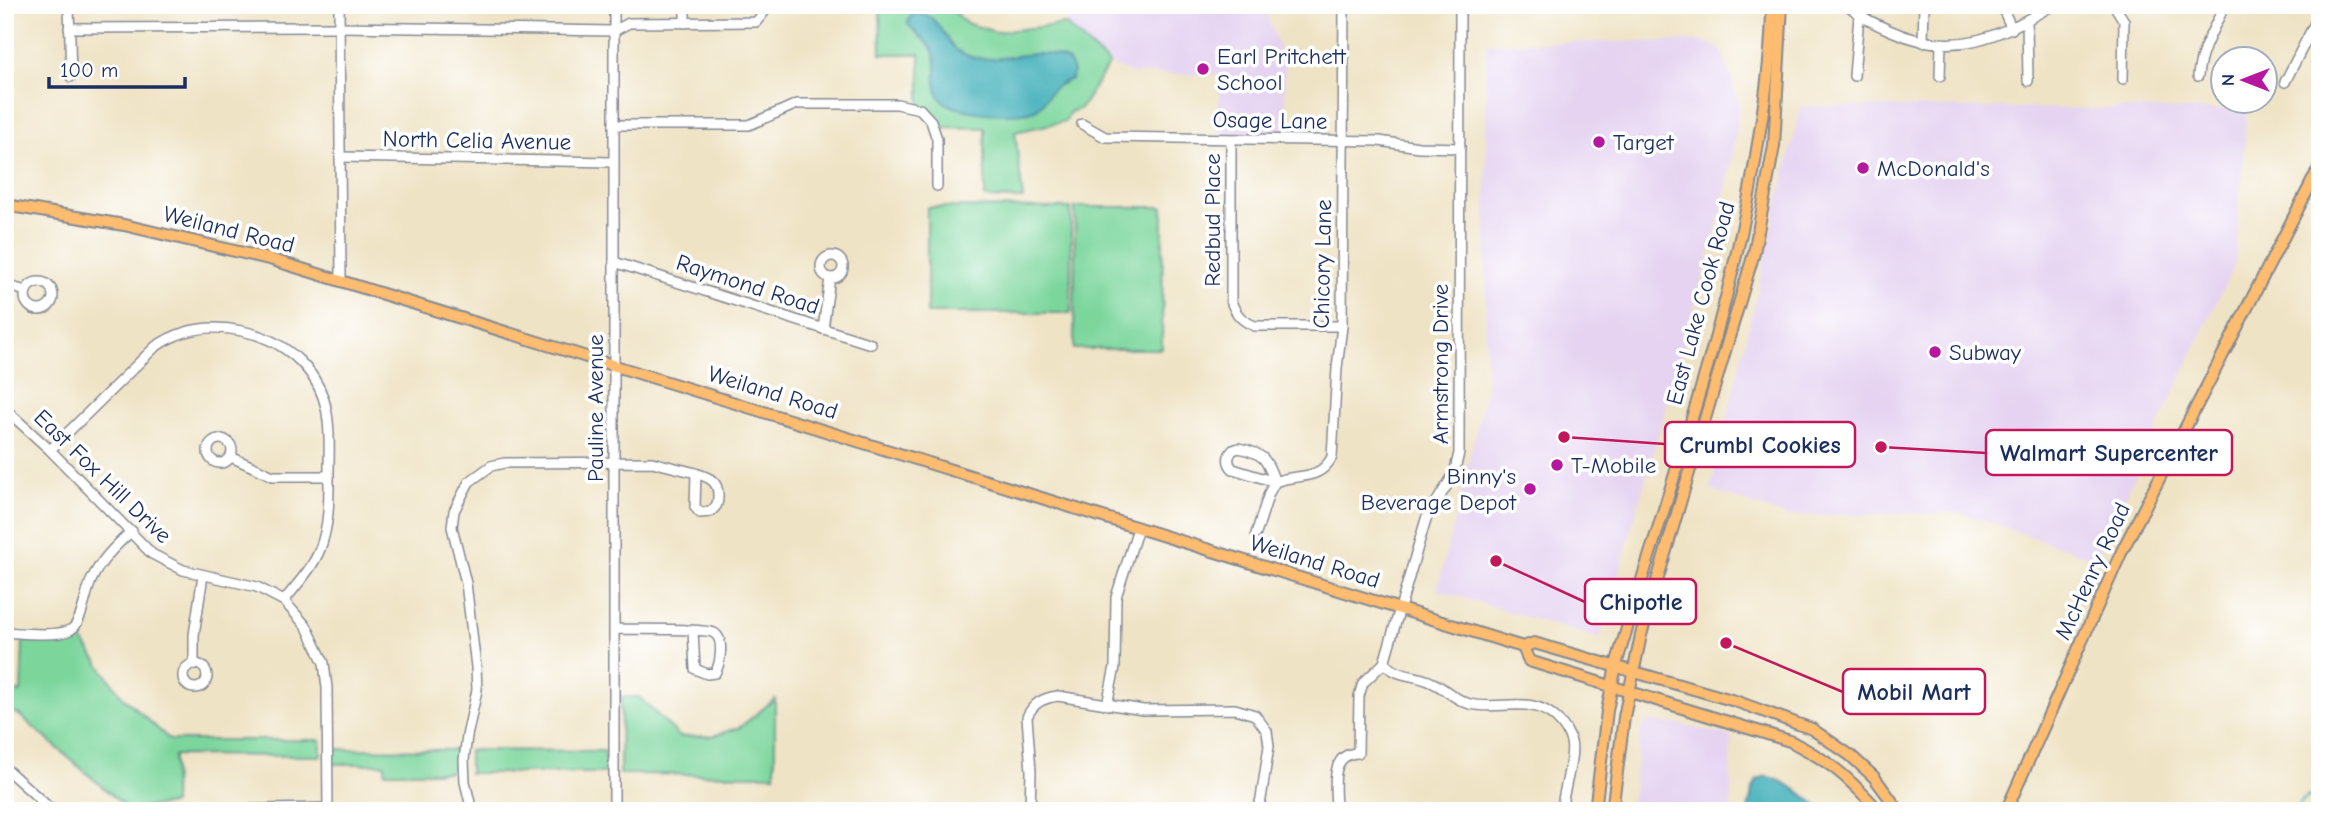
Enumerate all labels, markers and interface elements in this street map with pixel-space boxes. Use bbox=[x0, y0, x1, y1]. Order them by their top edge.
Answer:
place label: Earl Pritchett School bbox=[1217, 43, 1347, 96]
scale bar bbox=[49, 46, 186, 90]
north arrow bbox=[2210, 46, 2280, 116]
text: 100 m bbox=[60, 58, 118, 82]
marker: Earl Pritchett School bbox=[1195, 61, 1211, 77]
text: N bbox=[2217, 74, 2239, 86]
street label: Osage Lane bbox=[1212, 106, 1328, 135]
street label: North Celia Avenue bbox=[383, 125, 571, 156]
place label: Target bbox=[1613, 129, 1675, 156]
marker: Target bbox=[1591, 134, 1607, 150]
street label: Redbud Place bbox=[1199, 153, 1226, 287]
place label: McDonald's bbox=[1877, 155, 1990, 182]
marker: McDonald's bbox=[1855, 160, 1871, 176]
street label: Chicory Lane bbox=[1308, 199, 1337, 329]
street label: East Lake Cook Road bbox=[1660, 199, 1741, 408]
street label: Weiland Road bbox=[160, 200, 297, 259]
street label: Raymond Road bbox=[673, 249, 823, 320]
street label: Armstrong Drive bbox=[1427, 284, 1454, 444]
street label: Pauline Avenue bbox=[582, 334, 609, 482]
place label: Subway bbox=[1949, 339, 2022, 366]
marker: Subway bbox=[1927, 344, 1943, 360]
street label: Weiland Road bbox=[705, 360, 841, 425]
street label: East Fox Hill Drive bbox=[28, 404, 177, 549]
callout: Crumbl Cookies bbox=[1665, 422, 1855, 467]
callout: Walmart Supercenter bbox=[1986, 430, 2232, 475]
text: Crumbl Cookies bbox=[1679, 431, 1841, 459]
text: Walmart Supercenter bbox=[2000, 439, 2218, 467]
place label: T-Mobile bbox=[1571, 452, 1656, 479]
marker: T-Mobile bbox=[1549, 457, 1565, 473]
place label: Binny's Beverage Depot bbox=[1361, 463, 1517, 516]
marker: Binny's Beverage Depot bbox=[1522, 481, 1538, 497]
street label: McHenry Road bbox=[2049, 498, 2136, 644]
street label: Weiland Road bbox=[1247, 529, 1383, 594]
callout: Chipotle bbox=[1585, 579, 1696, 624]
text: Chipotle bbox=[1599, 588, 1683, 616]
callout: Mobil Mart bbox=[1843, 669, 1985, 714]
text: Mobil Mart bbox=[1857, 678, 1972, 706]

